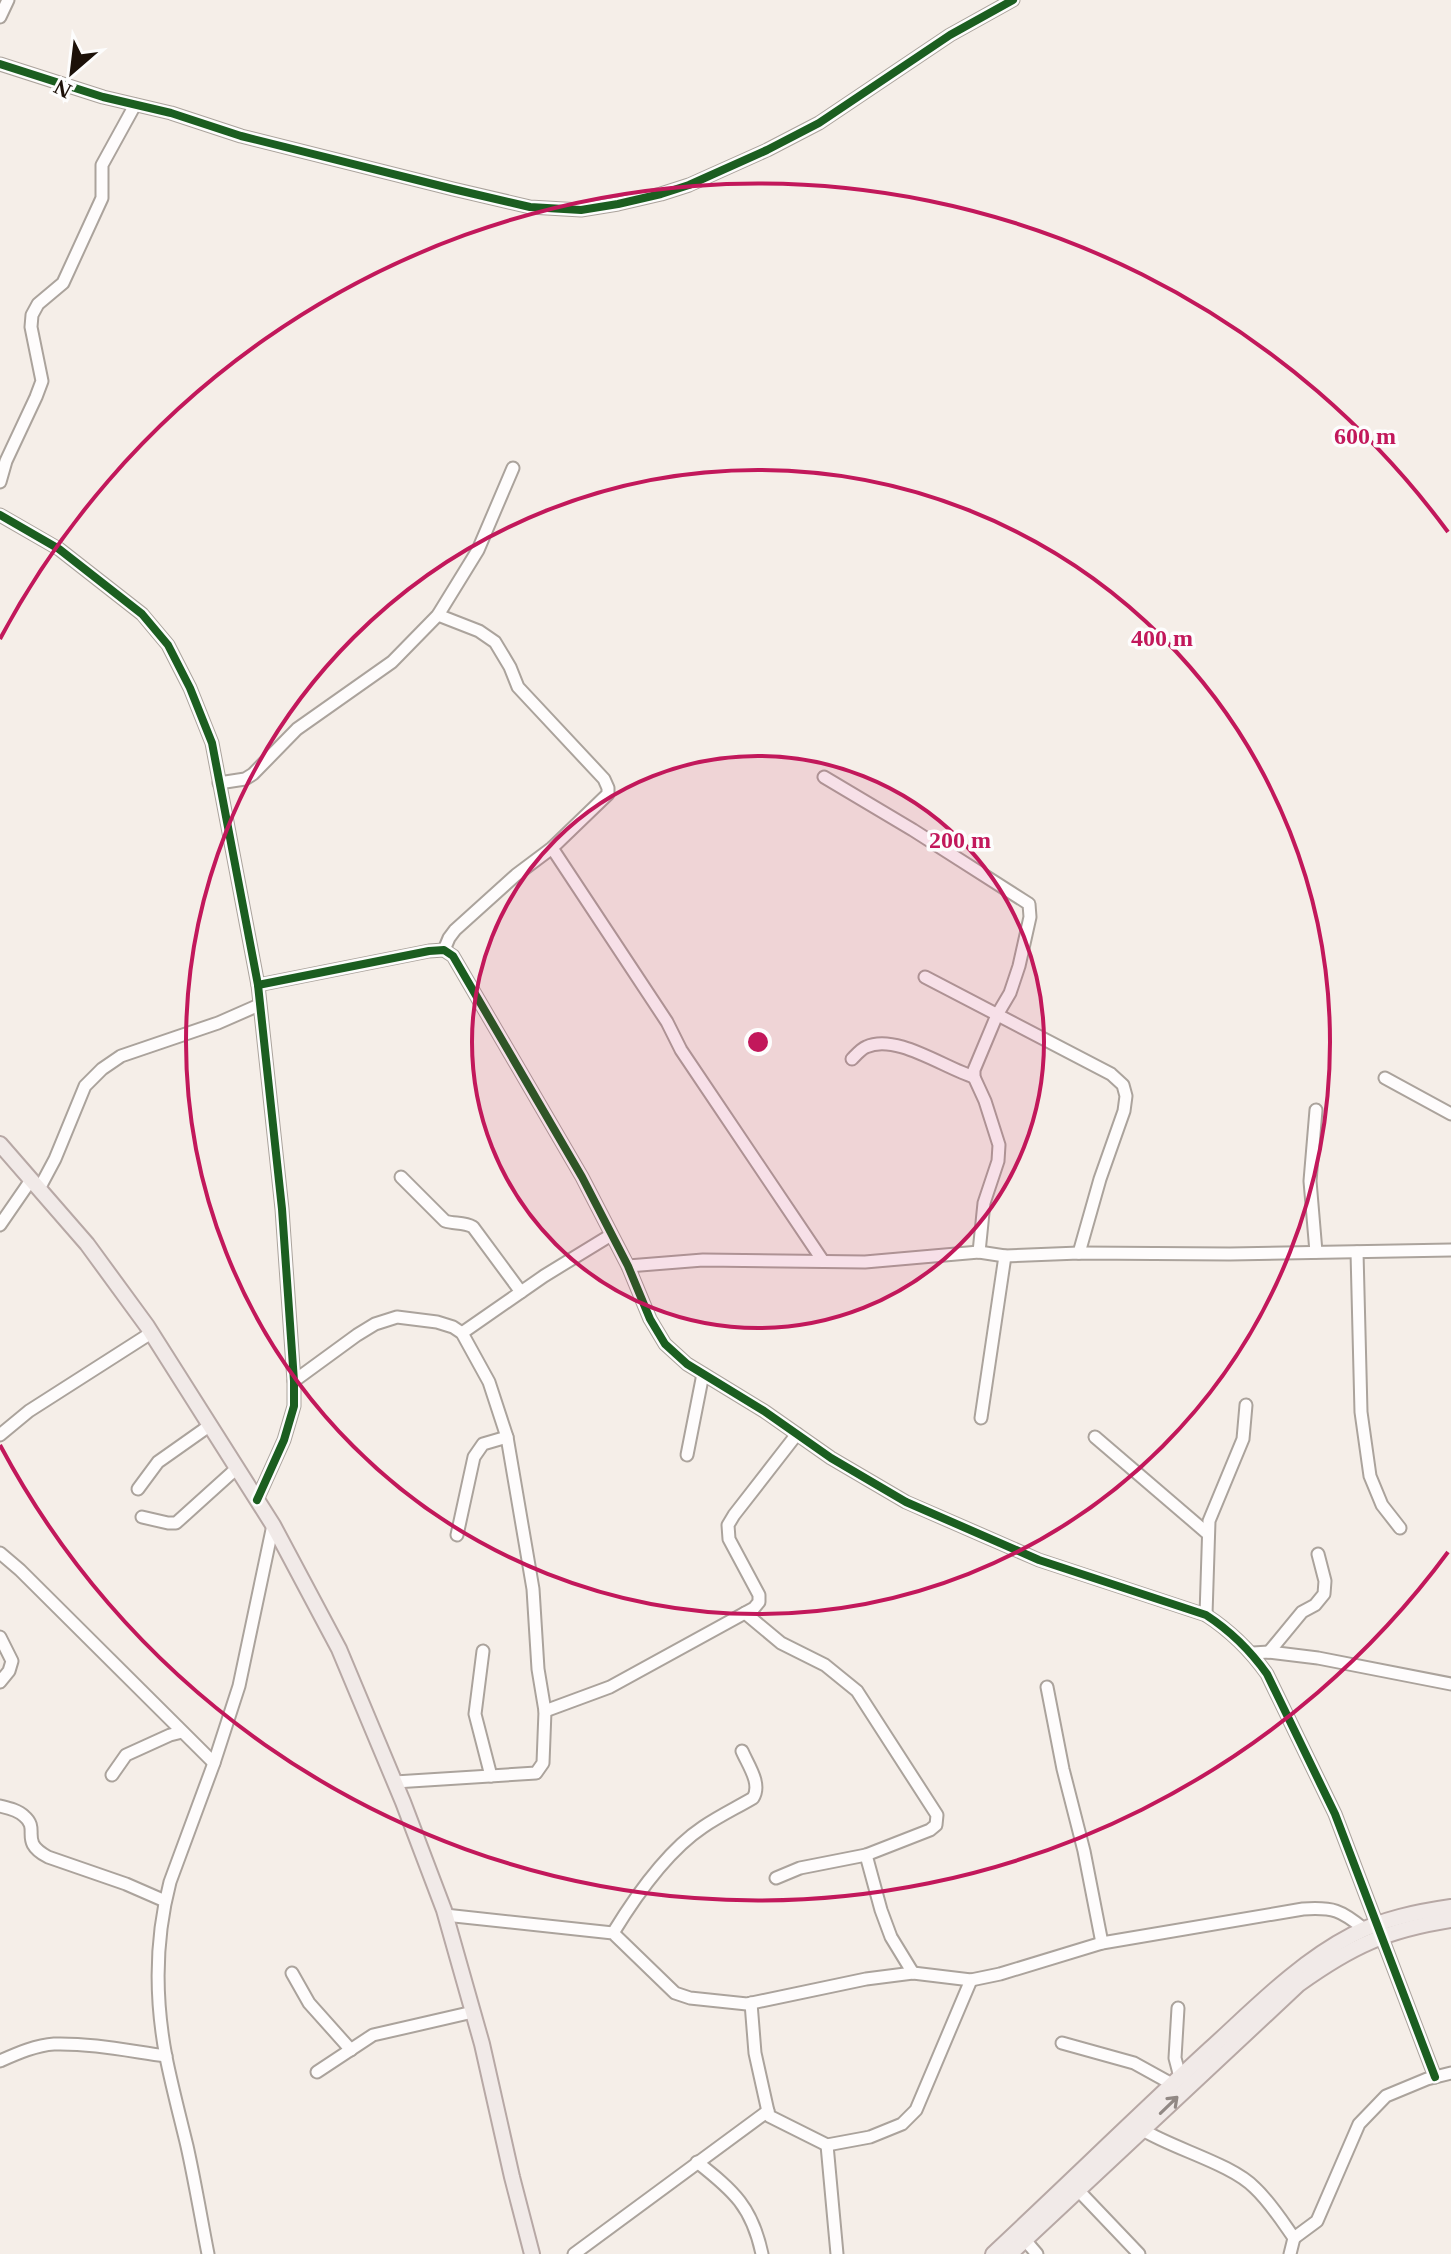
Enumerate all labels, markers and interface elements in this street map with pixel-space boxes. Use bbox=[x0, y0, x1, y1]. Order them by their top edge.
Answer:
north arrow bbox=[32, 32, 112, 112]
text: N bbox=[50, 74, 76, 104]
text: 600 m bbox=[1334, 423, 1396, 449]
text: 400 m bbox=[1131, 625, 1193, 651]
text: 200 m bbox=[929, 827, 991, 853]
centre of rings bbox=[744, 1028, 772, 1056]
one-way arrow bbox=[1159, 2097, 1179, 2115]

